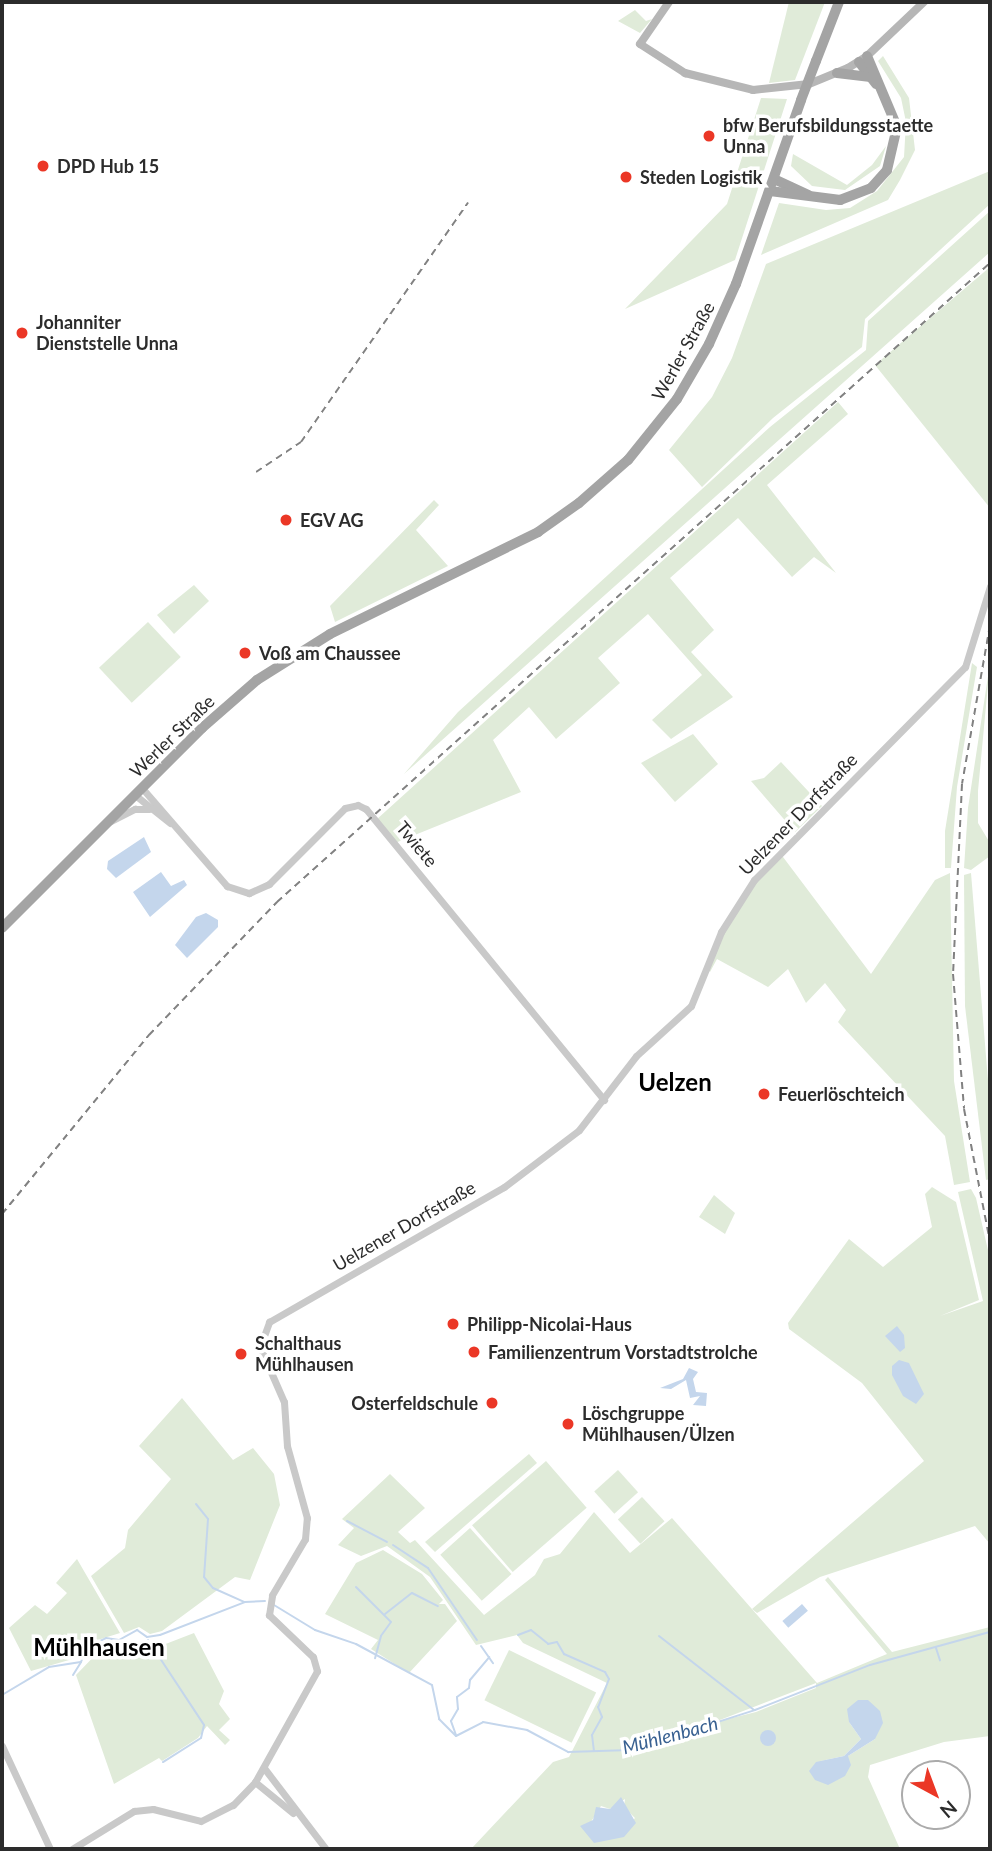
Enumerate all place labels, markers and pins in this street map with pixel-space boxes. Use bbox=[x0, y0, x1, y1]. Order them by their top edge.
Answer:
place label: bfw Berufsbildungsstaette Unna bbox=[723, 115, 934, 158]
marker: bfw Berufsbildungsstaette Unna bbox=[701, 128, 717, 144]
place label: DPD Hub 15 bbox=[57, 155, 159, 177]
marker: DPD Hub 15 bbox=[35, 158, 51, 174]
place label: Steden Logistik bbox=[640, 166, 762, 188]
marker: Steden Logistik bbox=[618, 169, 634, 185]
place label: Johanniter Dienststelle Unna bbox=[36, 312, 178, 354]
marker: Johanniter Dienststelle Unna bbox=[14, 325, 30, 341]
place label: EGV AG bbox=[300, 509, 365, 531]
marker: EGV AG bbox=[278, 512, 294, 528]
place label: Voß am Chaussee bbox=[259, 642, 401, 664]
marker: Voß am Chaussee bbox=[237, 645, 253, 661]
place label: Feuerlöschteich bbox=[778, 1083, 905, 1105]
marker: Feuerlöschteich bbox=[756, 1086, 772, 1102]
place label: Philipp-Nicolai-Haus bbox=[467, 1313, 632, 1335]
marker: Philipp-Nicolai-Haus bbox=[445, 1316, 461, 1332]
place label: Schalthaus Mühlhausen bbox=[255, 1333, 354, 1376]
place label: Familienzentrum Vorstadtstrolche bbox=[488, 1341, 758, 1363]
marker: Familienzentrum Vorstadtstrolche bbox=[466, 1344, 482, 1360]
marker: Schalthaus Mühlhausen bbox=[233, 1346, 249, 1362]
place label: Osterfeldschule bbox=[351, 1392, 478, 1414]
marker: Osterfeldschule bbox=[484, 1395, 500, 1411]
place label: Löschgruppe Mühlhausen/Ülzen bbox=[582, 1403, 735, 1446]
marker: Löschgruppe Mühlhausen/Ülzen bbox=[560, 1416, 576, 1432]

